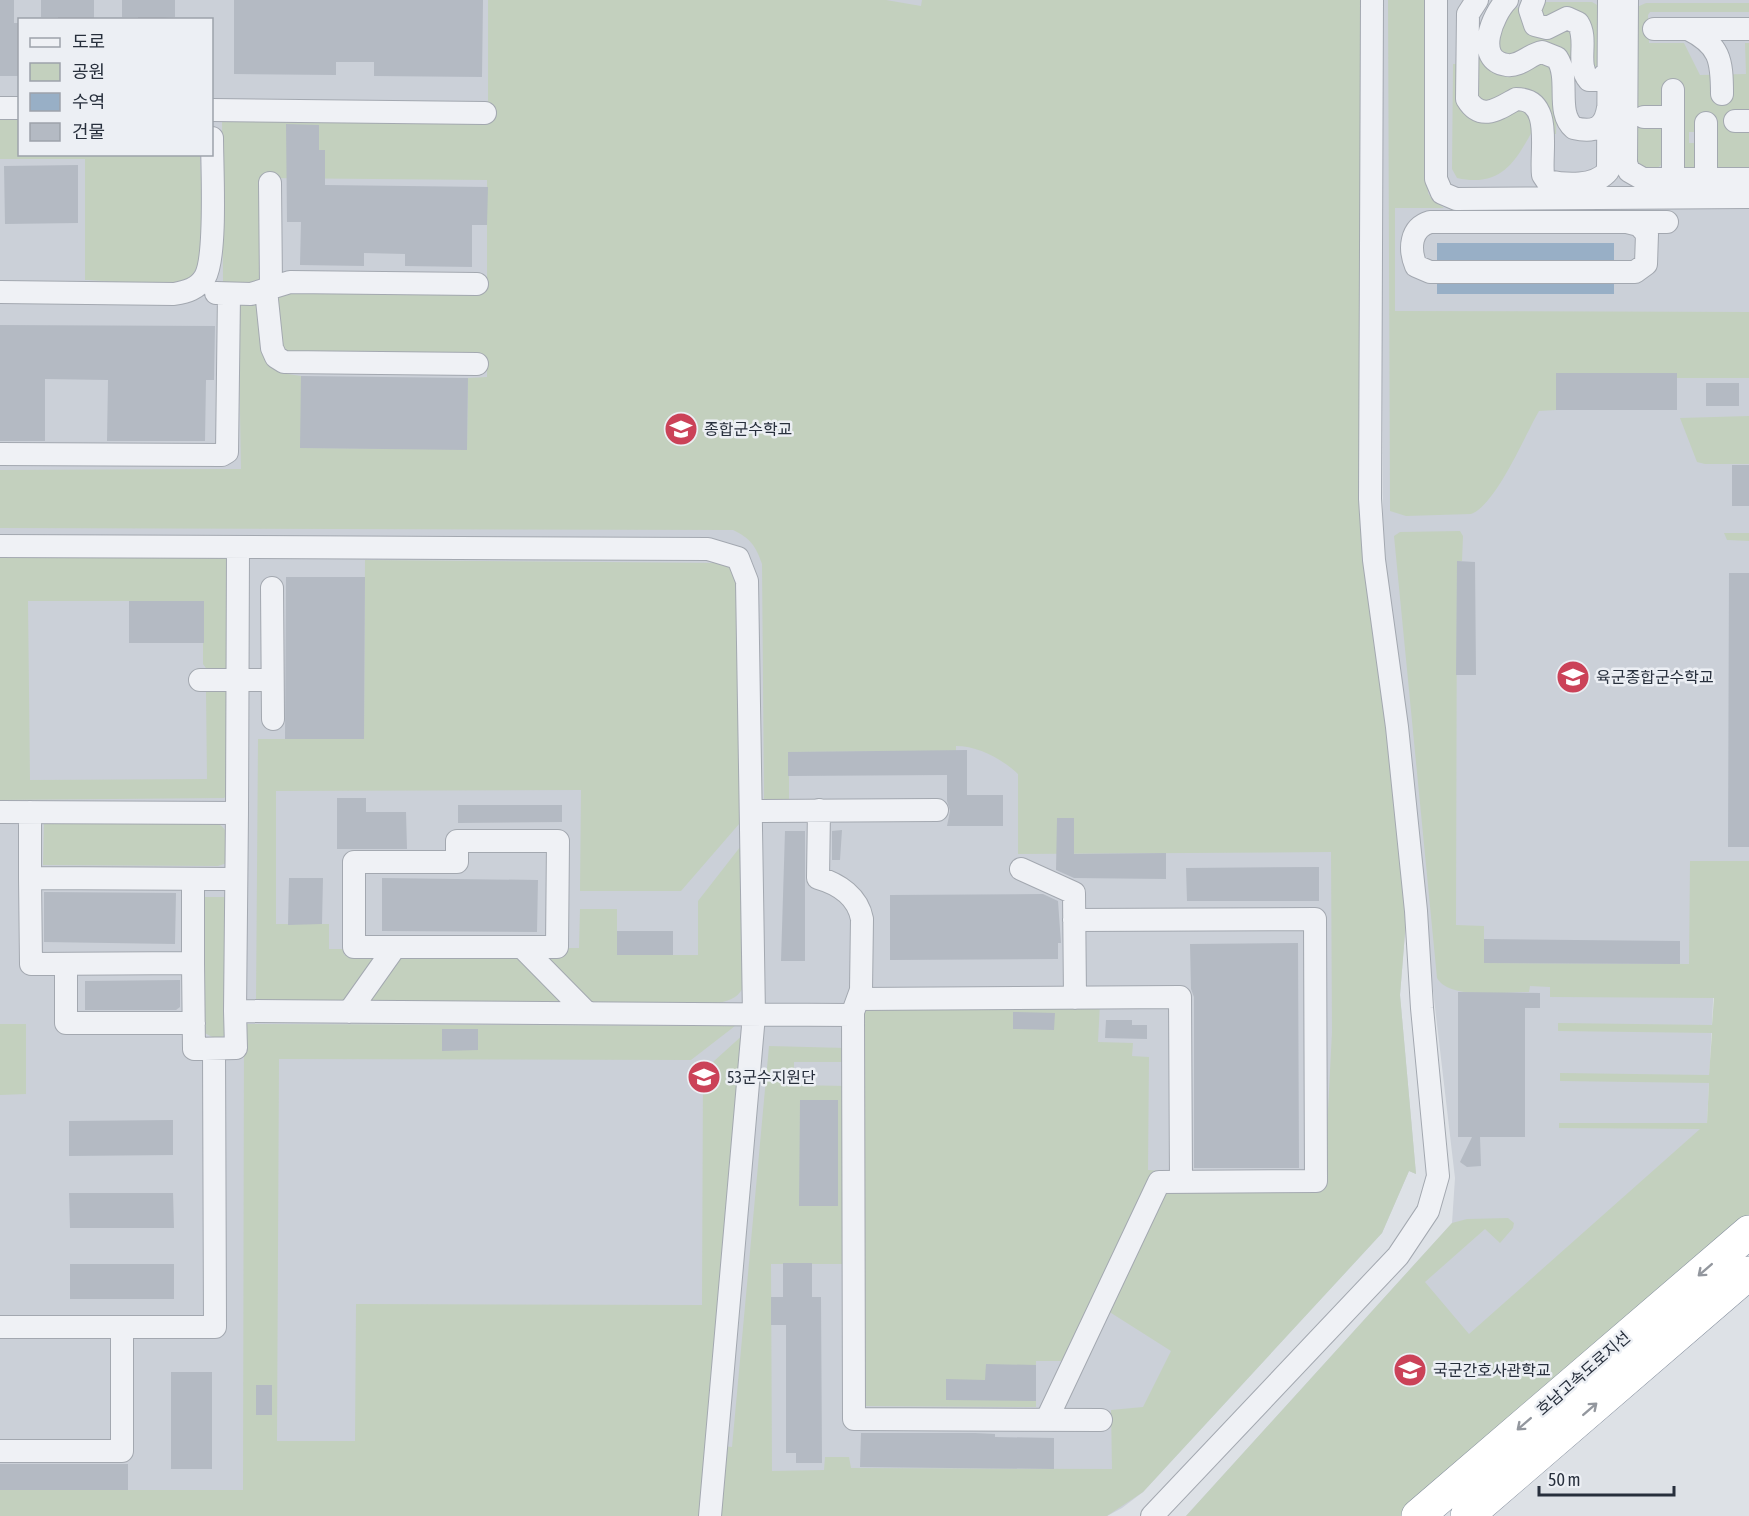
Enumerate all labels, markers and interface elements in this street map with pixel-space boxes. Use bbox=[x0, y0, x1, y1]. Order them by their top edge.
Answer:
legend bbox=[18, 18, 213, 156]
text: 도로 bbox=[72, 31, 105, 52]
text: 공원 bbox=[72, 61, 105, 82]
text: 수역 bbox=[72, 91, 105, 112]
text: 건물 bbox=[72, 121, 105, 142]
school or university icon: 종합군수학교 bbox=[663, 411, 699, 447]
place label: 종합군수학교 bbox=[704, 420, 792, 438]
school or university icon: 육군종합군수학교 bbox=[1555, 659, 1591, 695]
place label: 육군종합군수학교 bbox=[1596, 668, 1714, 686]
school or university icon: 53군수지원단 bbox=[686, 1059, 722, 1095]
place label: 53군수지원단 bbox=[727, 1068, 816, 1086]
one-way arrow bbox=[1697, 1263, 1713, 1276]
street label: 호남고속도로지선 bbox=[1533, 1328, 1633, 1418]
school or university icon: 국군간호사관학교 bbox=[1392, 1352, 1428, 1388]
place label: 국군간호사관학교 bbox=[1433, 1361, 1551, 1379]
one-way arrow bbox=[1582, 1402, 1597, 1416]
one-way arrow bbox=[1517, 1417, 1532, 1431]
scale bar bbox=[1539, 1459, 1674, 1497]
text: 50 m bbox=[1548, 1469, 1580, 1490]

